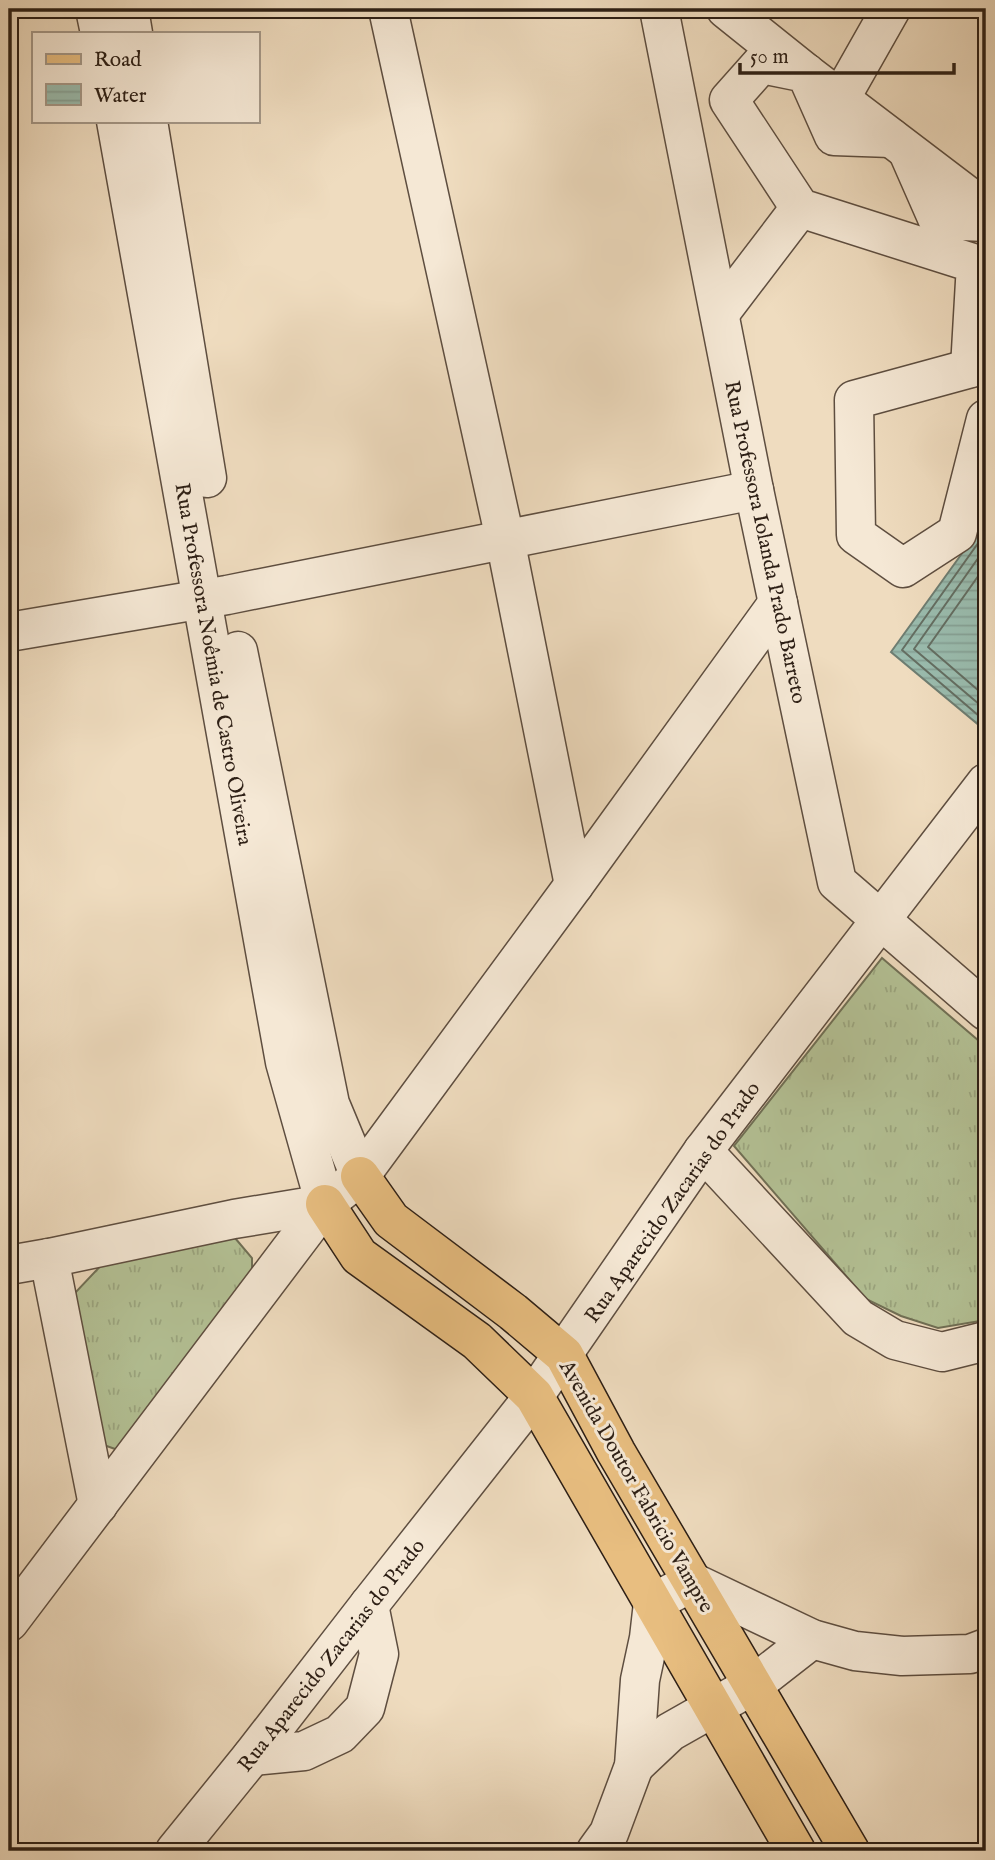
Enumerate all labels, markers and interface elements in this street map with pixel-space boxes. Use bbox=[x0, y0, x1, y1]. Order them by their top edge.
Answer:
legend bbox=[32, 32, 259, 122]
scale bar bbox=[740, 32, 953, 76]
text: 50 m bbox=[750, 44, 789, 71]
text: Road bbox=[94, 47, 142, 74]
text: Water bbox=[94, 83, 147, 110]
street label: Rua Professora Iolanda Prado Barreto bbox=[717, 378, 812, 706]
street label: Rua Professora Noêmia de Castro Oliveira bbox=[167, 481, 258, 849]
street label: Rua Aparecido Zacarias do Prado bbox=[579, 1077, 767, 1329]
street label: Avenida Doutor Fabricio Vampre bbox=[552, 1355, 719, 1618]
street label: Rua Aparecido Zacarias do Prado bbox=[233, 1534, 432, 1778]

